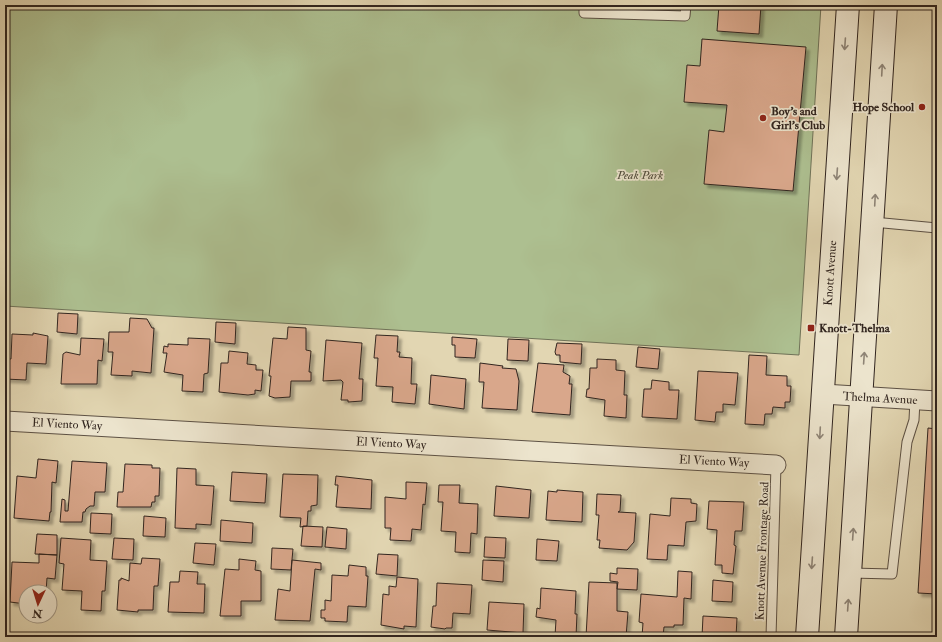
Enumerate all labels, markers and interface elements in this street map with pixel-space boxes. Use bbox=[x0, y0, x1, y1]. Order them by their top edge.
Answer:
one-way arrow bbox=[842, 37, 849, 50]
one-way arrow bbox=[879, 64, 886, 77]
place label: Hope School bbox=[853, 100, 915, 115]
marker: Hope School bbox=[917, 102, 927, 112]
place label: Boy's and Girl's Club bbox=[771, 104, 825, 133]
marker: Boy's and Girl's Club bbox=[758, 113, 768, 123]
one-way arrow bbox=[833, 167, 840, 180]
park label: Peak Park bbox=[616, 168, 663, 183]
one-way arrow bbox=[871, 194, 878, 207]
street label: Knott Avenue bbox=[821, 240, 840, 306]
place label: Knott-Thelma bbox=[819, 321, 891, 336]
marker: Knott-Thelma bbox=[806, 323, 816, 333]
one-way arrow bbox=[861, 352, 868, 365]
street label: Thelma Avenue bbox=[842, 389, 918, 408]
street label: El Viento Way bbox=[31, 415, 103, 434]
one-way arrow bbox=[817, 426, 824, 439]
street label: El Viento Way bbox=[355, 434, 427, 453]
street label: El Viento Way bbox=[678, 452, 750, 471]
street label: Knott Avenue Frontage Road bbox=[753, 481, 772, 621]
one-way arrow bbox=[850, 528, 857, 541]
one-way arrow bbox=[809, 556, 816, 569]
north arrow bbox=[18, 584, 58, 624]
one-way arrow bbox=[845, 599, 852, 612]
text: N bbox=[31, 607, 44, 620]

